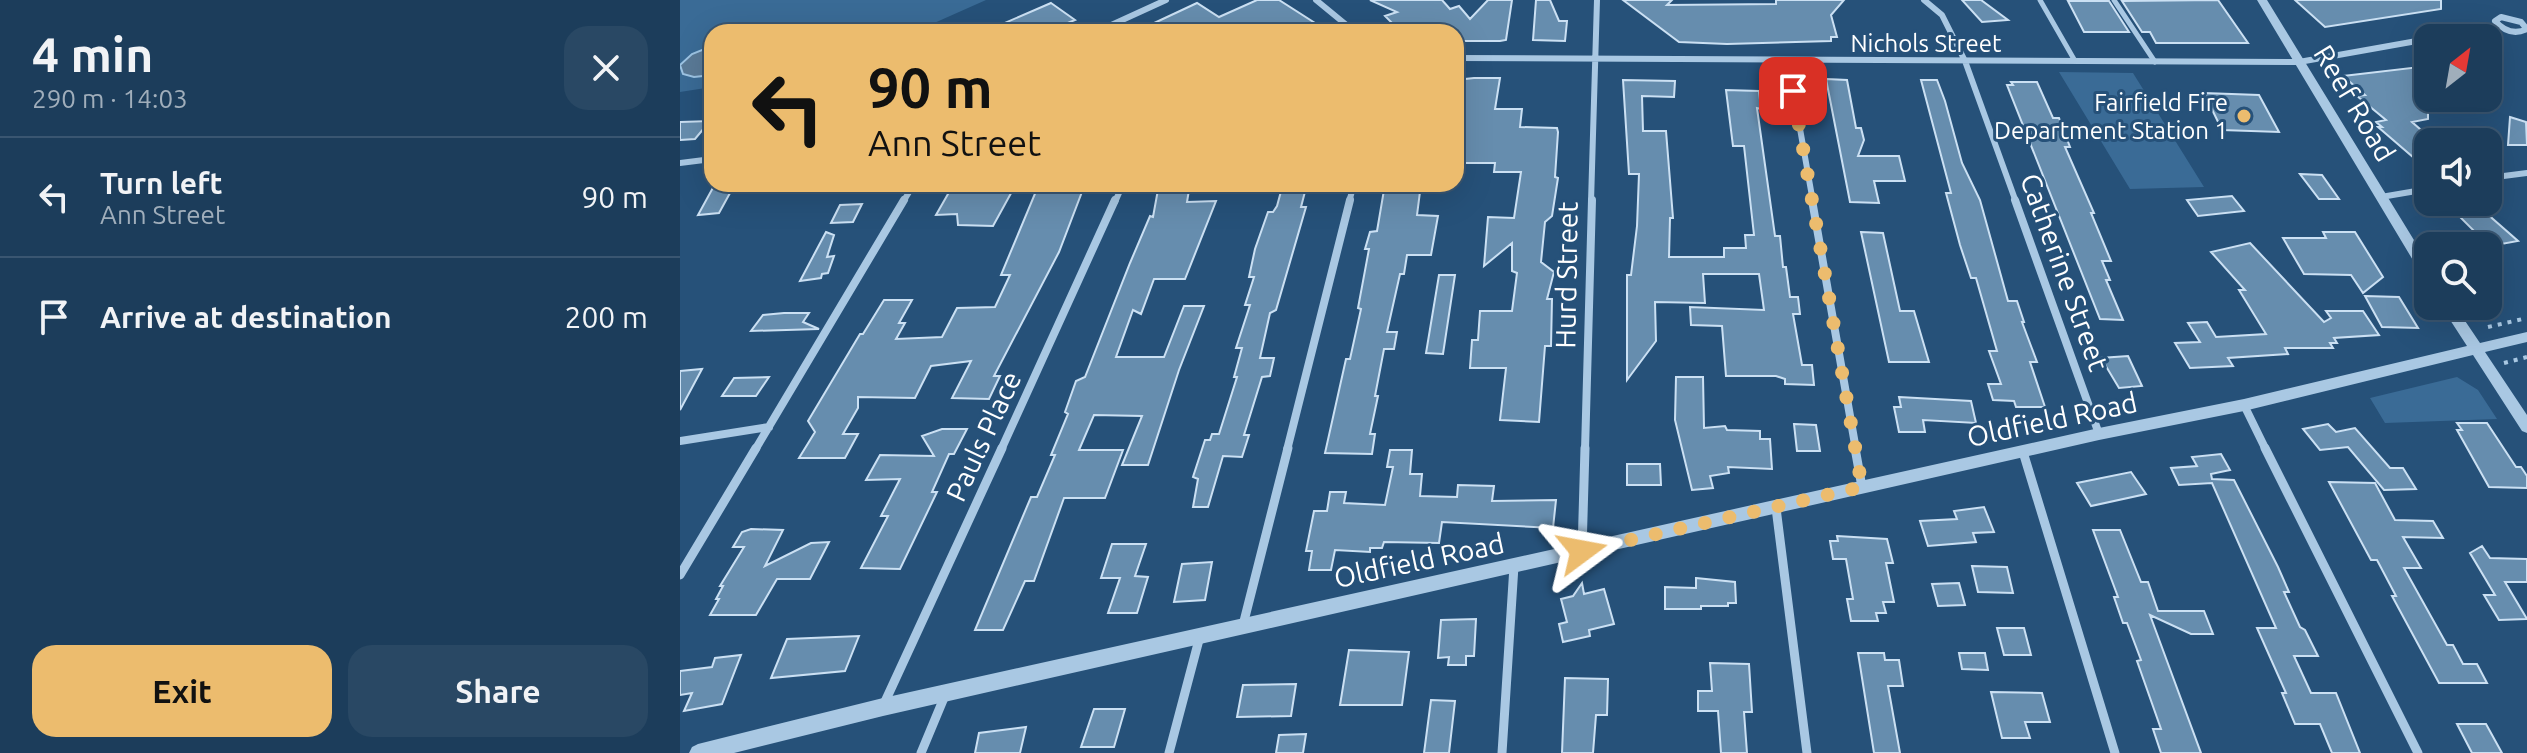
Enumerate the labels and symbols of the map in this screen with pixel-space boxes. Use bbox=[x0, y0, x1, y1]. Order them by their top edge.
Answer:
north arrow bbox=[2414, 24, 2502, 112]
street label: Nichols Street bbox=[1850, 30, 2002, 57]
street label: Reef Road bbox=[2308, 39, 2402, 167]
pin bbox=[1759, 57, 1827, 125]
place label: Fairfield Fire Department Station 1 bbox=[1994, 89, 2228, 144]
marker: Fairfield Fire Department Station 1 bbox=[2235, 107, 2253, 125]
street label: Catherine Street bbox=[2015, 169, 2115, 375]
street label: Hurd Street bbox=[1549, 201, 1583, 349]
street label: Pauls Place bbox=[939, 366, 1027, 506]
street label: Oldfield Road bbox=[1964, 386, 2140, 452]
position arrow bbox=[1540, 509, 1624, 593]
street label: Oldfield Road bbox=[1331, 527, 1507, 593]

